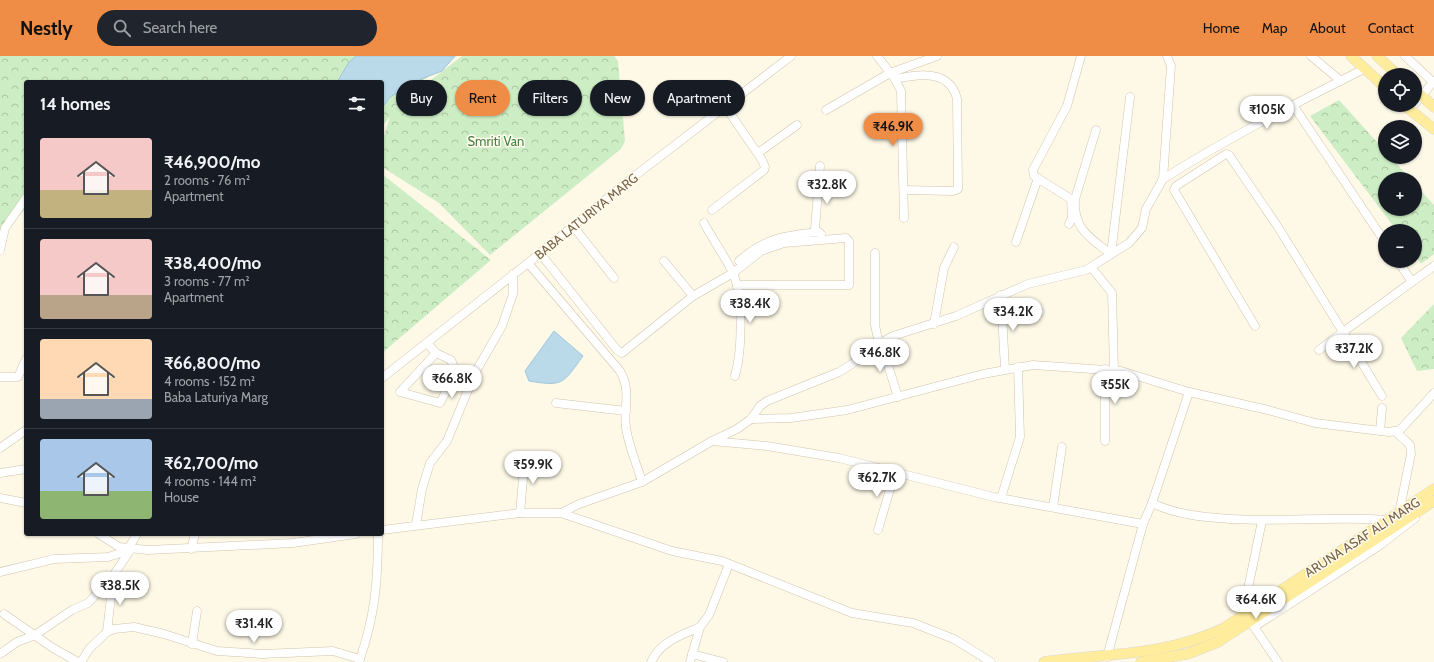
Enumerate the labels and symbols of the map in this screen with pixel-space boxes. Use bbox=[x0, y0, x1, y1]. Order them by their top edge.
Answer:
pin: ₹105K bbox=[1239, 96, 1295, 130]
pin: ₹46.9K bbox=[860, 113, 926, 147]
park label: Smriti Van bbox=[468, 133, 524, 149]
street label: BABA LATURIYA MARG bbox=[531, 169, 641, 263]
pin: ₹32.8K bbox=[794, 171, 860, 205]
pin: ₹38.4K bbox=[717, 290, 783, 324]
pin: ₹34.2K bbox=[980, 298, 1046, 332]
pin: ₹37.2K bbox=[1321, 335, 1387, 369]
pin: ₹46.8K bbox=[847, 339, 913, 373]
pin: ₹66.8K bbox=[419, 365, 485, 399]
pin: ₹55K bbox=[1091, 371, 1139, 405]
pin: ₹59.9K bbox=[500, 451, 566, 485]
pin: ₹62.7K bbox=[844, 464, 910, 498]
street label: ARUNA ASAF ALI MARG bbox=[1301, 493, 1423, 580]
pin: ₹38.5K bbox=[87, 572, 153, 606]
pin: ₹64.6K bbox=[1223, 586, 1289, 620]
pin: ₹31.4K bbox=[221, 610, 287, 644]

